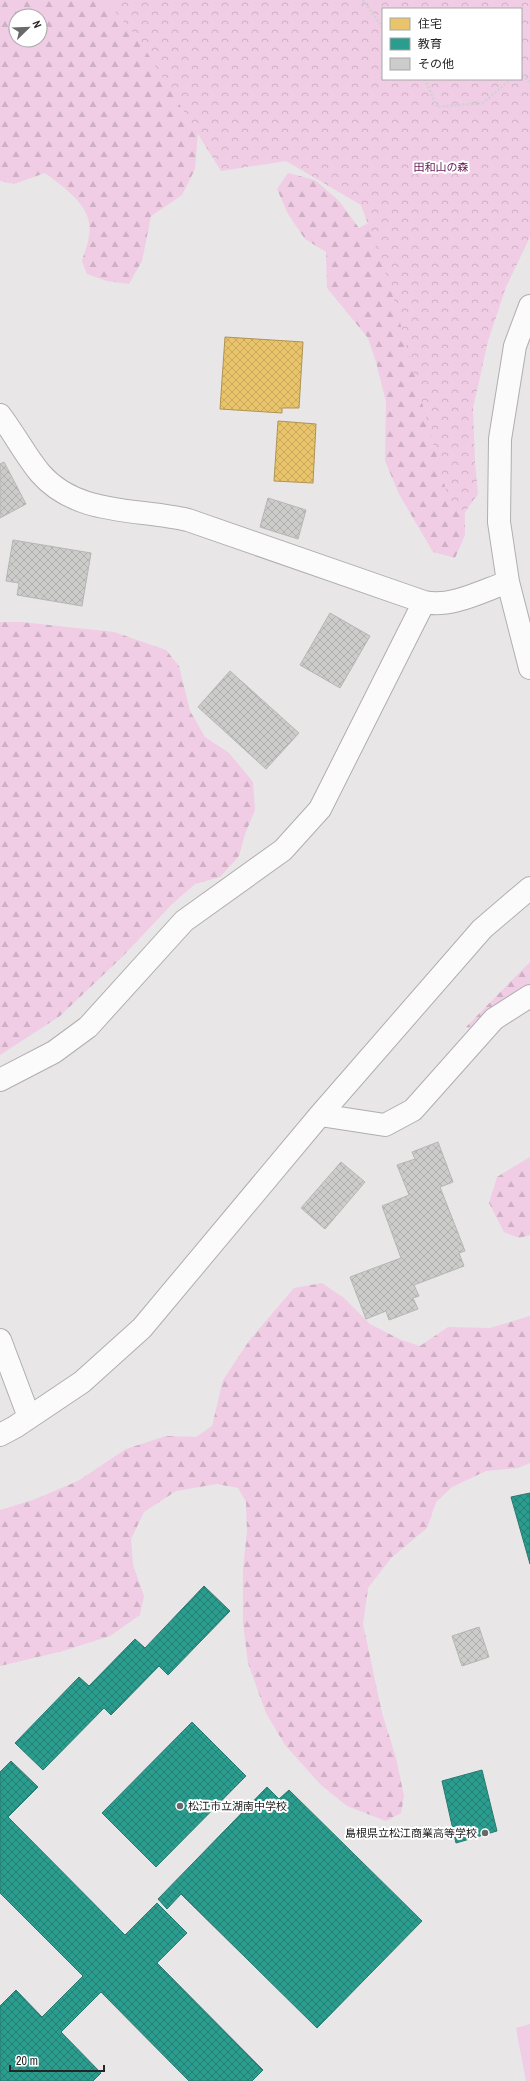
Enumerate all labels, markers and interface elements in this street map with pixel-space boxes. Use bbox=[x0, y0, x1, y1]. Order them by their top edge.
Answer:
north arrow bbox=[8, 8, 48, 48]
legend bbox=[382, 8, 522, 80]
text: 住宅 bbox=[418, 16, 442, 32]
text: N bbox=[29, 18, 45, 30]
text: 教育 bbox=[418, 36, 442, 52]
text: その他 bbox=[418, 56, 454, 72]
park label: 田和山の森 bbox=[414, 160, 469, 174]
place label: 松江市立湖南中学校 bbox=[188, 1799, 287, 1813]
marker: 松江市立湖南中学校 bbox=[175, 1801, 185, 1811]
place label: 島根県立松江商業高等学校 bbox=[345, 1826, 477, 1840]
marker: 島根県立松江商業高等学校 bbox=[480, 1828, 490, 1838]
scale bar bbox=[10, 2047, 104, 2073]
text: 20 m bbox=[16, 2053, 38, 2069]

